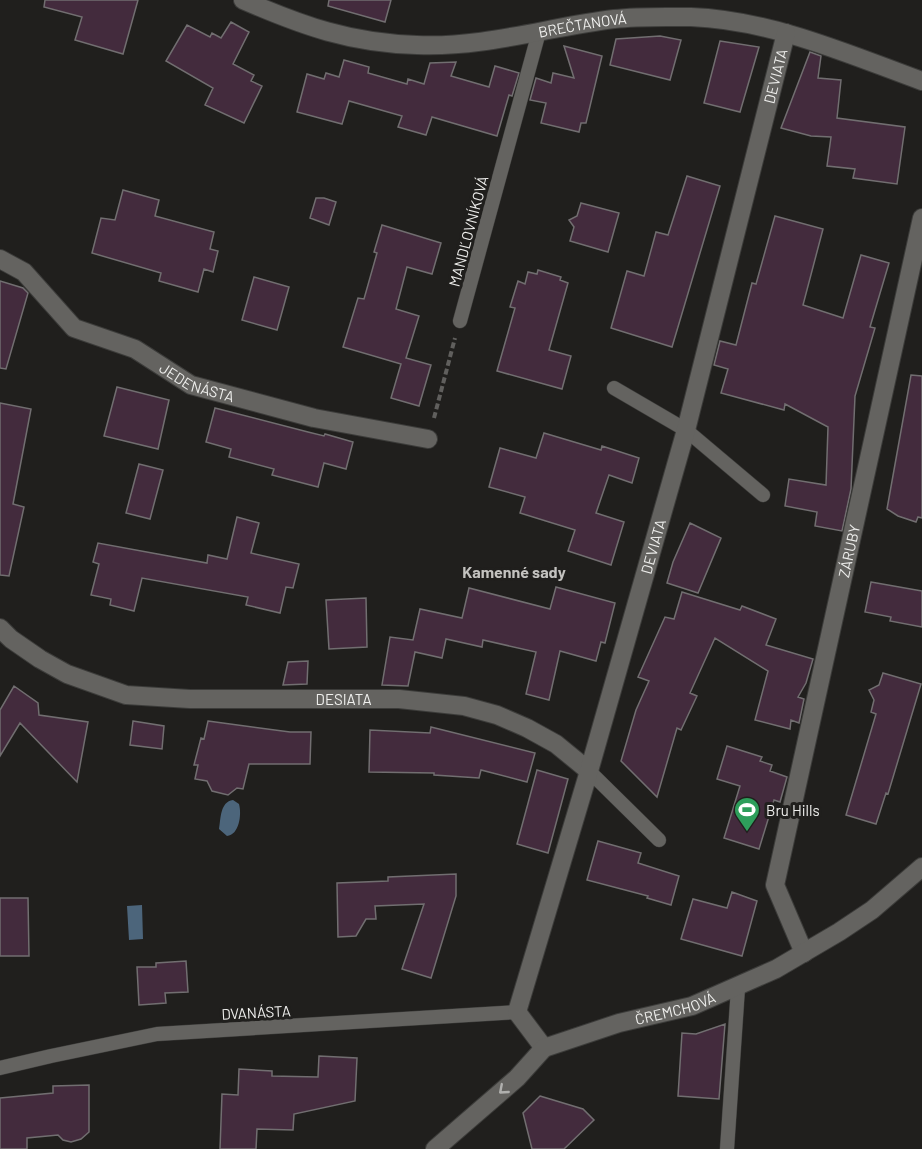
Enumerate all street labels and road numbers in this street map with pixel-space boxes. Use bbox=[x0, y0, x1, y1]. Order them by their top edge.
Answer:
street label: BREČTANOVÁ bbox=[537, 9, 627, 41]
street label: DEVIATA bbox=[760, 47, 791, 106]
street label: MANDĽOVNÍKOVÁ bbox=[445, 174, 491, 288]
street label: JEDENÁSTA bbox=[156, 358, 236, 405]
street label: DEVIATA bbox=[637, 517, 669, 576]
street label: ZÁRUBY bbox=[834, 523, 863, 579]
street label: DESIATA bbox=[316, 690, 372, 708]
street label: ČREMCHOVÁ bbox=[633, 988, 718, 1028]
street label: DVANÁSTA bbox=[221, 1001, 291, 1023]

